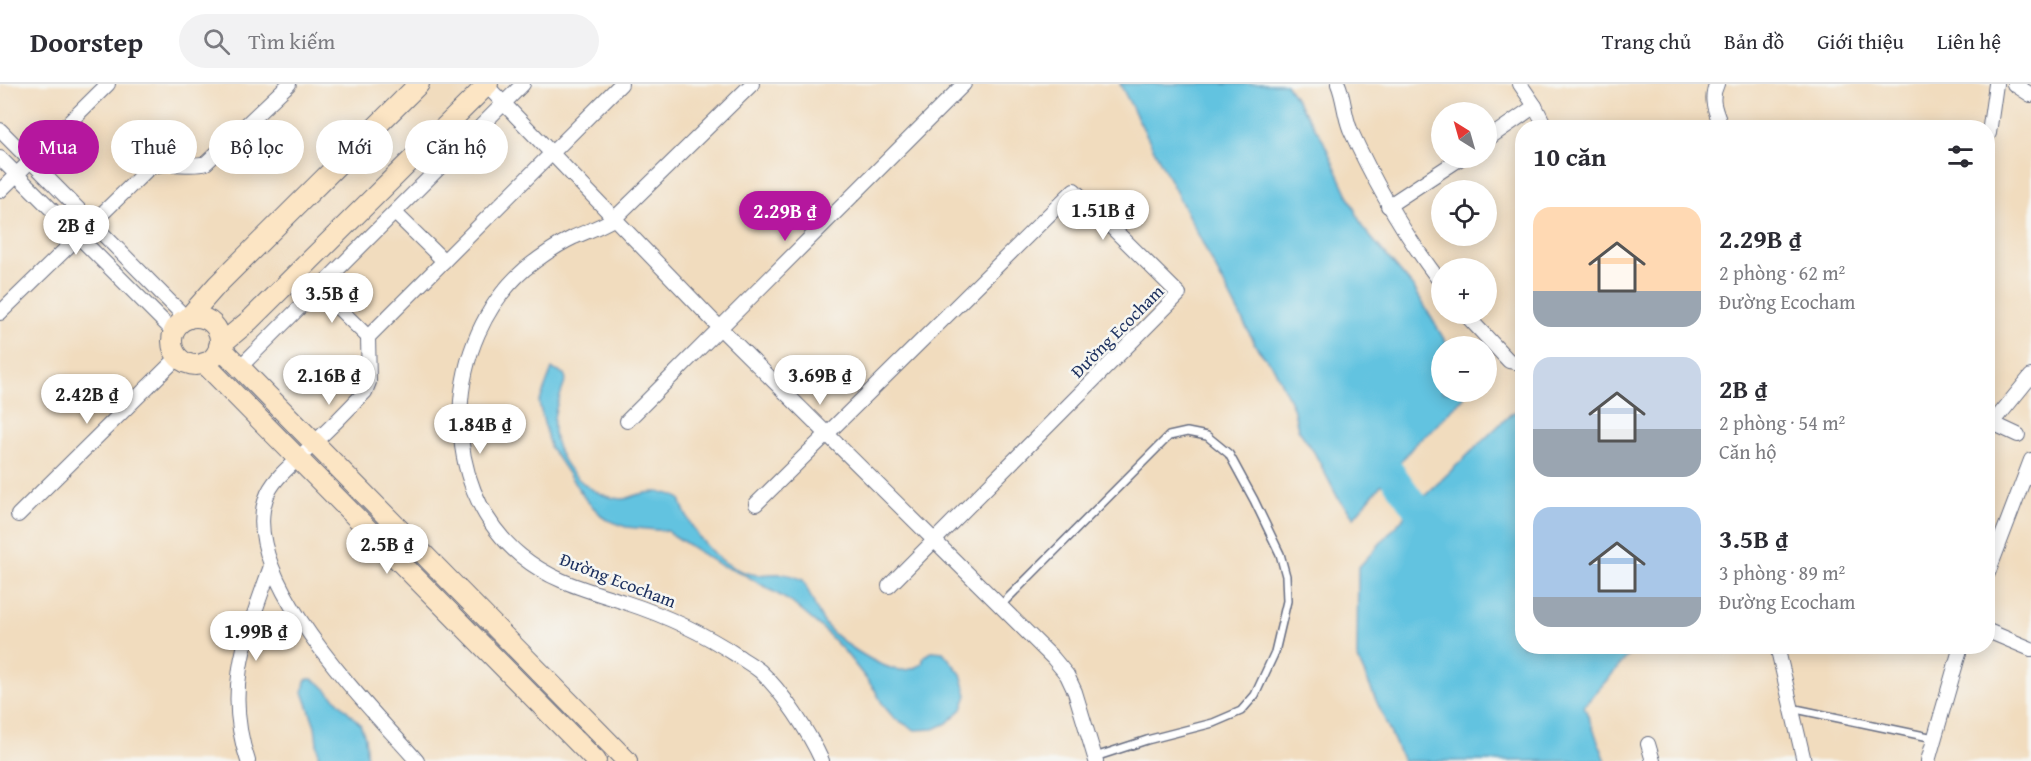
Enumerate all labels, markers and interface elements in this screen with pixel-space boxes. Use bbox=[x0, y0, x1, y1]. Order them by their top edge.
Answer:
search box bbox=[179, 14, 599, 68]
text: Doorstep bbox=[30, 21, 143, 62]
icon: search bbox=[200, 25, 233, 58]
text: Tìm kiếm bbox=[248, 25, 335, 57]
text: Trang chủ bbox=[1602, 26, 1691, 57]
text: Bản đồ bbox=[1724, 26, 1784, 57]
text: Giới thiệu bbox=[1817, 26, 1904, 57]
text: Liên hệ bbox=[1937, 26, 2001, 57]
north arrow bbox=[1431, 102, 1497, 168]
map controls bbox=[1431, 102, 1497, 402]
chip: Mua bbox=[18, 120, 99, 174]
chip: Thuê bbox=[111, 120, 197, 174]
chip: Bộ lọc bbox=[209, 120, 304, 174]
chip: Mới bbox=[316, 120, 393, 174]
chip: Căn hộ bbox=[405, 120, 508, 174]
text: 10 căn bbox=[1533, 137, 1606, 176]
icon: filters bbox=[1944, 140, 1977, 173]
button: locate bbox=[1431, 180, 1497, 246]
pin: 1.51B ₫ bbox=[1048, 190, 1158, 241]
pin: 2.29B ₫ bbox=[730, 191, 840, 242]
text: 1.51B ₫ bbox=[1071, 195, 1135, 224]
text: 2.29B ₫ bbox=[753, 196, 817, 225]
pin: 2B ₫ bbox=[40, 205, 112, 256]
text: 2B ₫ bbox=[57, 210, 95, 239]
text: 2.29B ₫ bbox=[1719, 219, 1802, 258]
icon: home bbox=[1581, 231, 1653, 303]
button: + bbox=[1431, 258, 1497, 324]
text: 2 phòng · 62 m² bbox=[1719, 258, 1845, 287]
pin: 3.5B ₫ bbox=[283, 273, 381, 324]
text: 3.5B ₫ bbox=[305, 278, 359, 307]
street label: Đường Ecocham bbox=[1064, 278, 1170, 384]
text: Đường Ecocham bbox=[1719, 287, 1855, 316]
button: − bbox=[1431, 336, 1497, 402]
pin: 2.16B ₫ bbox=[274, 355, 384, 406]
pin: 3.69B ₫ bbox=[765, 355, 875, 406]
text: 2.16B ₫ bbox=[297, 360, 361, 389]
text: 3.69B ₫ bbox=[788, 360, 852, 389]
text: 2B ₫ bbox=[1719, 369, 1768, 408]
pin: 2.42B ₫ bbox=[32, 374, 142, 425]
text: 2.42B ₫ bbox=[55, 379, 119, 408]
icon: home bbox=[1581, 381, 1653, 453]
pin: 1.84B ₫ bbox=[425, 404, 535, 455]
text: 2 phòng · 54 m² bbox=[1719, 408, 1845, 437]
text: 1.84B ₫ bbox=[448, 409, 512, 438]
text: Căn hộ bbox=[1719, 437, 1776, 466]
text: 3.5B ₫ bbox=[1719, 519, 1789, 558]
pin: 2.5B ₫ bbox=[338, 524, 436, 575]
text: 2.5B ₫ bbox=[360, 529, 414, 558]
icon: home bbox=[1581, 531, 1653, 603]
street label: Đường Ecocham bbox=[556, 545, 680, 615]
text: 3 phòng · 89 m² bbox=[1719, 558, 1845, 587]
text: Đường Ecocham bbox=[1719, 587, 1855, 616]
pin: 1.99B ₫ bbox=[201, 611, 311, 662]
text: 1.99B ₫ bbox=[224, 616, 288, 645]

